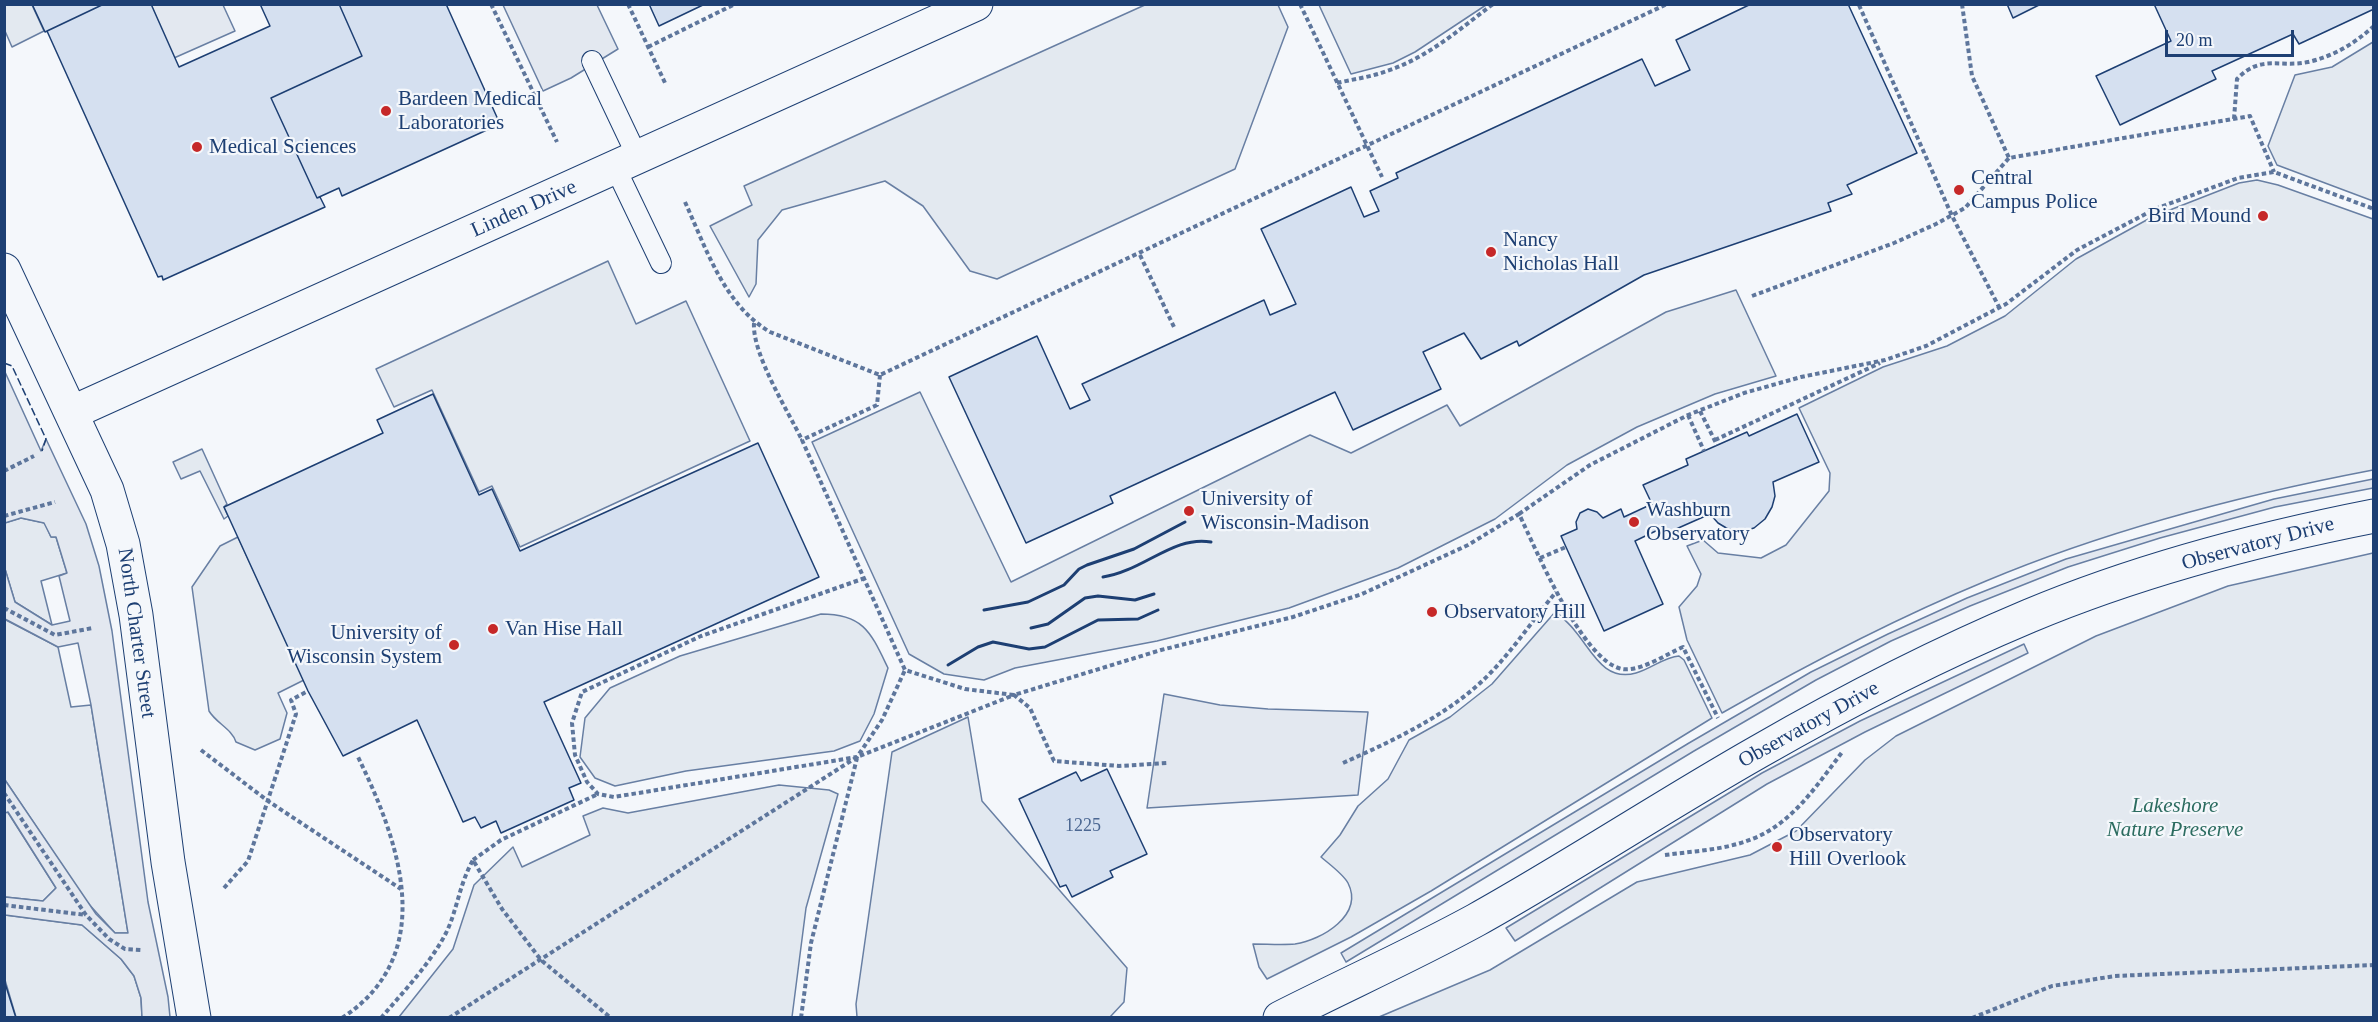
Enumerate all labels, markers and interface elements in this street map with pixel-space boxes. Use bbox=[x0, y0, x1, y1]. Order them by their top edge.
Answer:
scale bar bbox=[2168, 18, 2297, 56]
text: 20 m bbox=[2176, 30, 2213, 50]
place label: Bardeen Medical Laboratories bbox=[398, 86, 542, 136]
marker: Bardeen Medical Laboratories bbox=[379, 104, 393, 118]
place label: Medical Sciences bbox=[209, 134, 357, 160]
marker: Medical Sciences bbox=[190, 140, 204, 154]
place label: Central Campus Police bbox=[1971, 165, 2098, 215]
street label: Linden Drive bbox=[467, 175, 581, 243]
marker: Central Campus Police bbox=[1952, 183, 1966, 197]
place label: Bird Mound bbox=[2148, 203, 2251, 229]
marker: Bird Mound bbox=[2256, 209, 2270, 223]
place label: Nancy Nicholas Hall bbox=[1503, 227, 1619, 277]
marker: Nancy Nicholas Hall bbox=[1484, 245, 1498, 259]
place label: University of Wisconsin-Madison bbox=[1201, 486, 1369, 536]
place label: Washburn Observatory bbox=[1646, 497, 1750, 547]
marker: University of Wisconsin-Madison bbox=[1182, 504, 1196, 518]
street label: Observatory Drive bbox=[2179, 512, 2337, 576]
marker: Washburn Observatory bbox=[1627, 515, 1641, 529]
street label: North Charter Street bbox=[112, 546, 160, 720]
place label: Observatory Hill bbox=[1444, 599, 1586, 625]
marker: Observatory Hill bbox=[1425, 605, 1439, 619]
place label: Van Hise Hall bbox=[505, 616, 623, 642]
place label: University of Wisconsin System bbox=[287, 620, 442, 670]
marker: Van Hise Hall bbox=[486, 622, 500, 636]
marker: University of Wisconsin System bbox=[447, 638, 461, 652]
street label: Observatory Drive bbox=[1734, 676, 1884, 774]
park label: Lakeshore Nature Preserve bbox=[2107, 793, 2243, 843]
house number: 1225 bbox=[1065, 815, 1101, 837]
place label: Observatory Hill Overlook bbox=[1789, 822, 1906, 872]
marker: Observatory Hill Overlook bbox=[1770, 840, 1784, 854]

